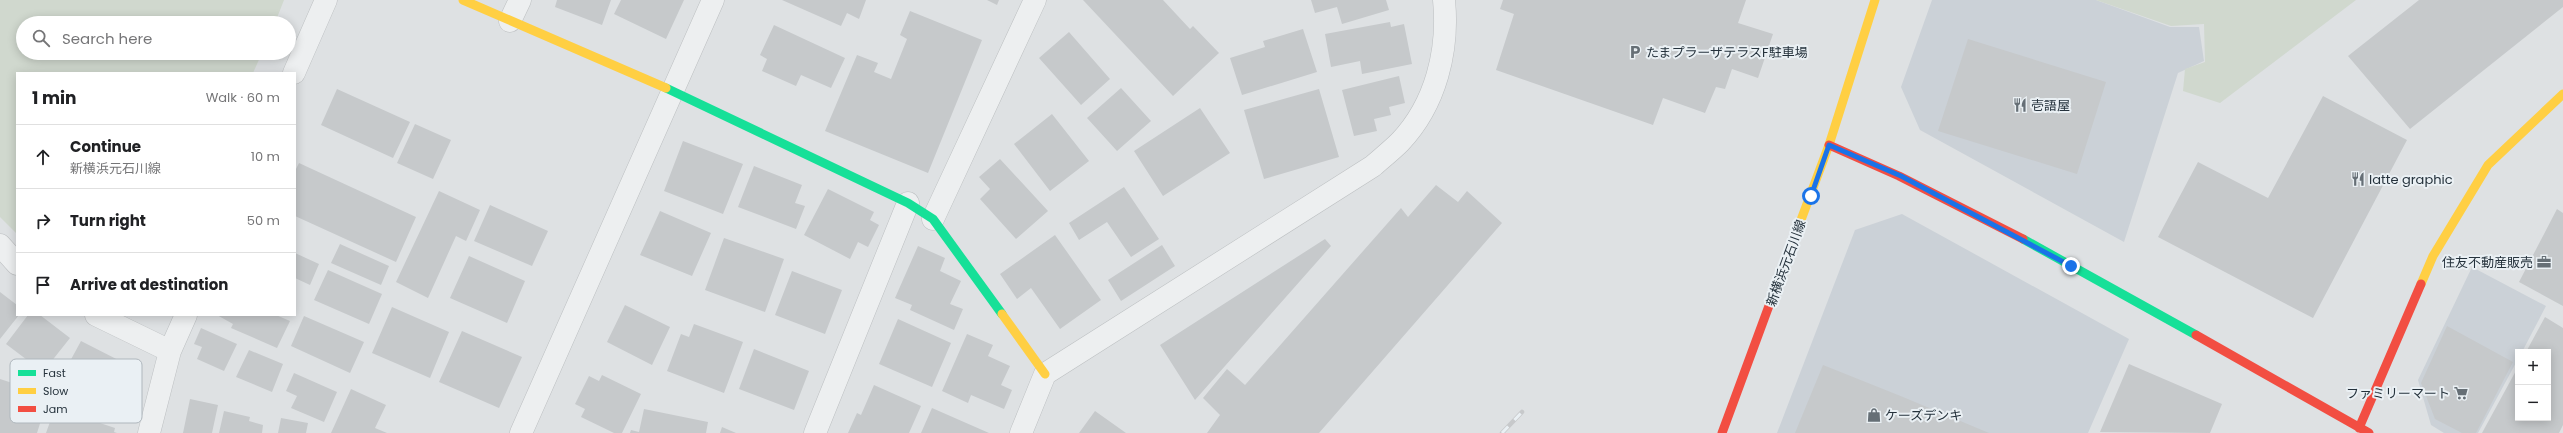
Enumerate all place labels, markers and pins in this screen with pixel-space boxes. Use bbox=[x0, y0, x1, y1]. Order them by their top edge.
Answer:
place label: たまプラーザテラスF駐車場 bbox=[1646, 43, 1808, 62]
parking icon: たまプラーザテラスF駐車場 bbox=[1627, 44, 1643, 60]
place label: 壱語屋 bbox=[2031, 96, 2070, 115]
restaurant icon: 壱語屋 bbox=[2012, 97, 2028, 113]
place label: latte graphic bbox=[2369, 170, 2453, 189]
restaurant icon: latte graphic bbox=[2350, 171, 2366, 187]
place label: 住友不動産販売 bbox=[2442, 253, 2533, 272]
office icon: 住友不動産販売 bbox=[2536, 254, 2552, 270]
place label: ファミリーマート bbox=[2346, 384, 2450, 403]
supermarket icon: ファミリーマート bbox=[2453, 385, 2469, 401]
place label: ケーズデンキ bbox=[1885, 406, 1962, 425]
shop icon: ケーズデンキ bbox=[1866, 407, 1882, 423]

